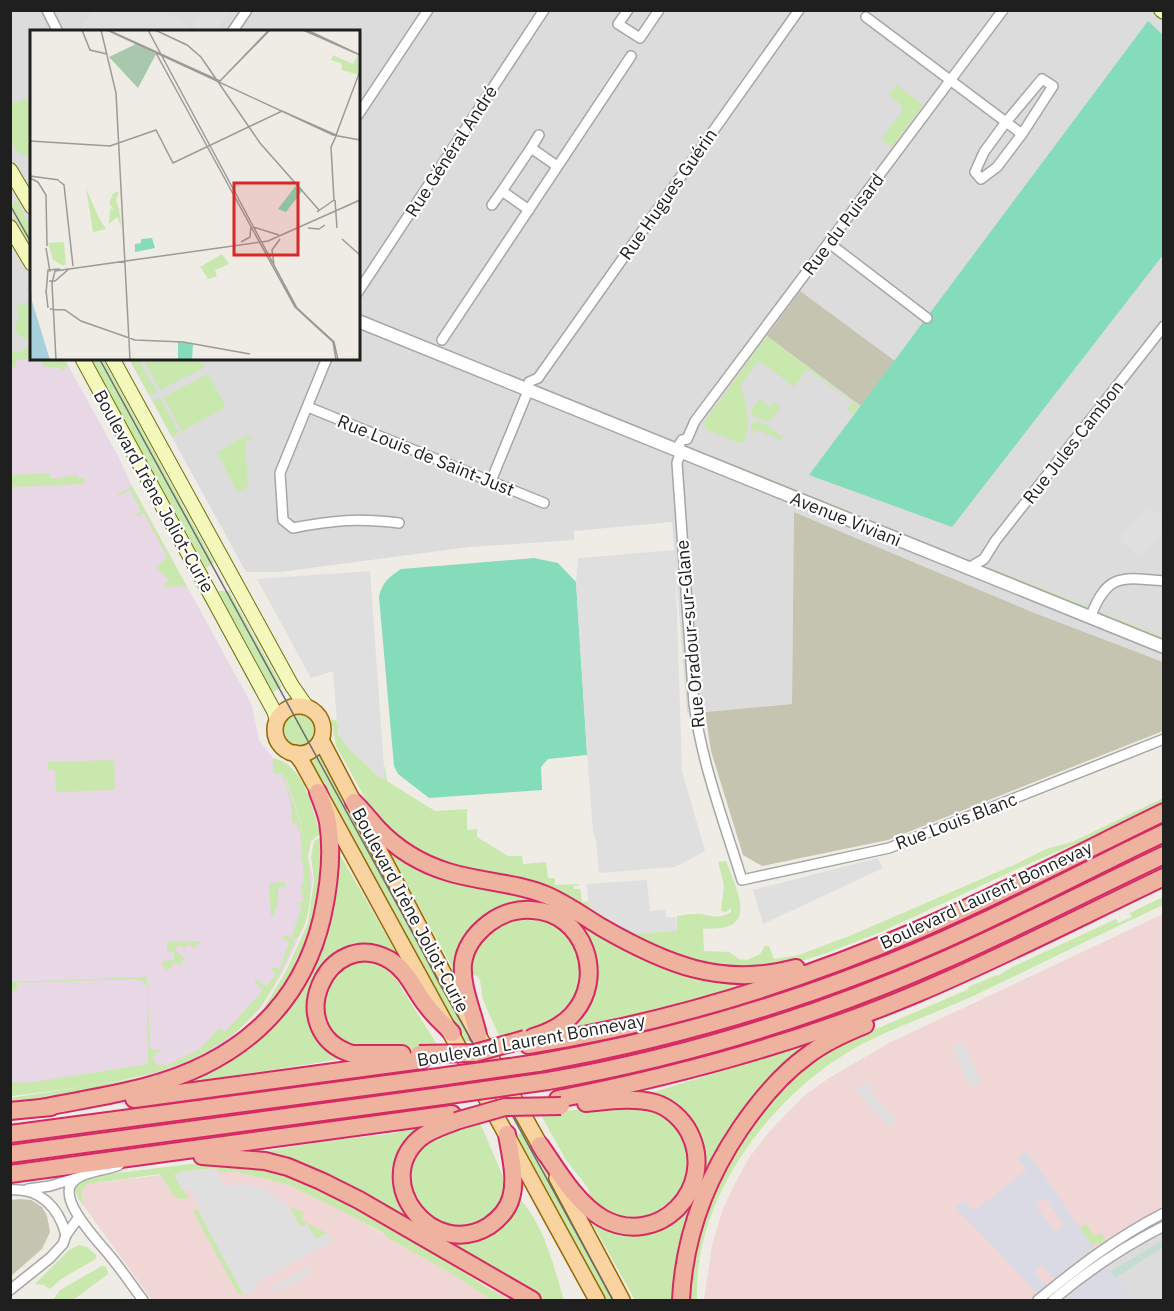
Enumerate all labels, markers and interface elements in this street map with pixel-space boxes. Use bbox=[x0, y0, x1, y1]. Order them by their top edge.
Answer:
inset map bbox=[30, 30, 360, 360]
street label: Rue Général André bbox=[400, 81, 502, 221]
street label: Rue Hugues Guérin bbox=[614, 124, 722, 264]
street label: Rue du Puisard bbox=[797, 168, 889, 280]
street label: Rue Jules Cambon bbox=[1018, 376, 1128, 508]
street label: Boulevard Irène Joliot-Curie bbox=[89, 385, 220, 597]
street label: Rue Louis de Saint-Just bbox=[334, 409, 518, 501]
street label: Avenue Viviani bbox=[787, 486, 905, 552]
street label: Rue Oradour-sur-Glane bbox=[670, 539, 710, 729]
street label: Rue Louis Blanc bbox=[892, 787, 1020, 855]
street label: Boulevard Irène Joliot-Curie bbox=[347, 804, 475, 1016]
street label: Boulevard Laurent Bonnevay bbox=[876, 836, 1096, 954]
street label: Boulevard Laurent Bonnevay bbox=[415, 1009, 647, 1071]

